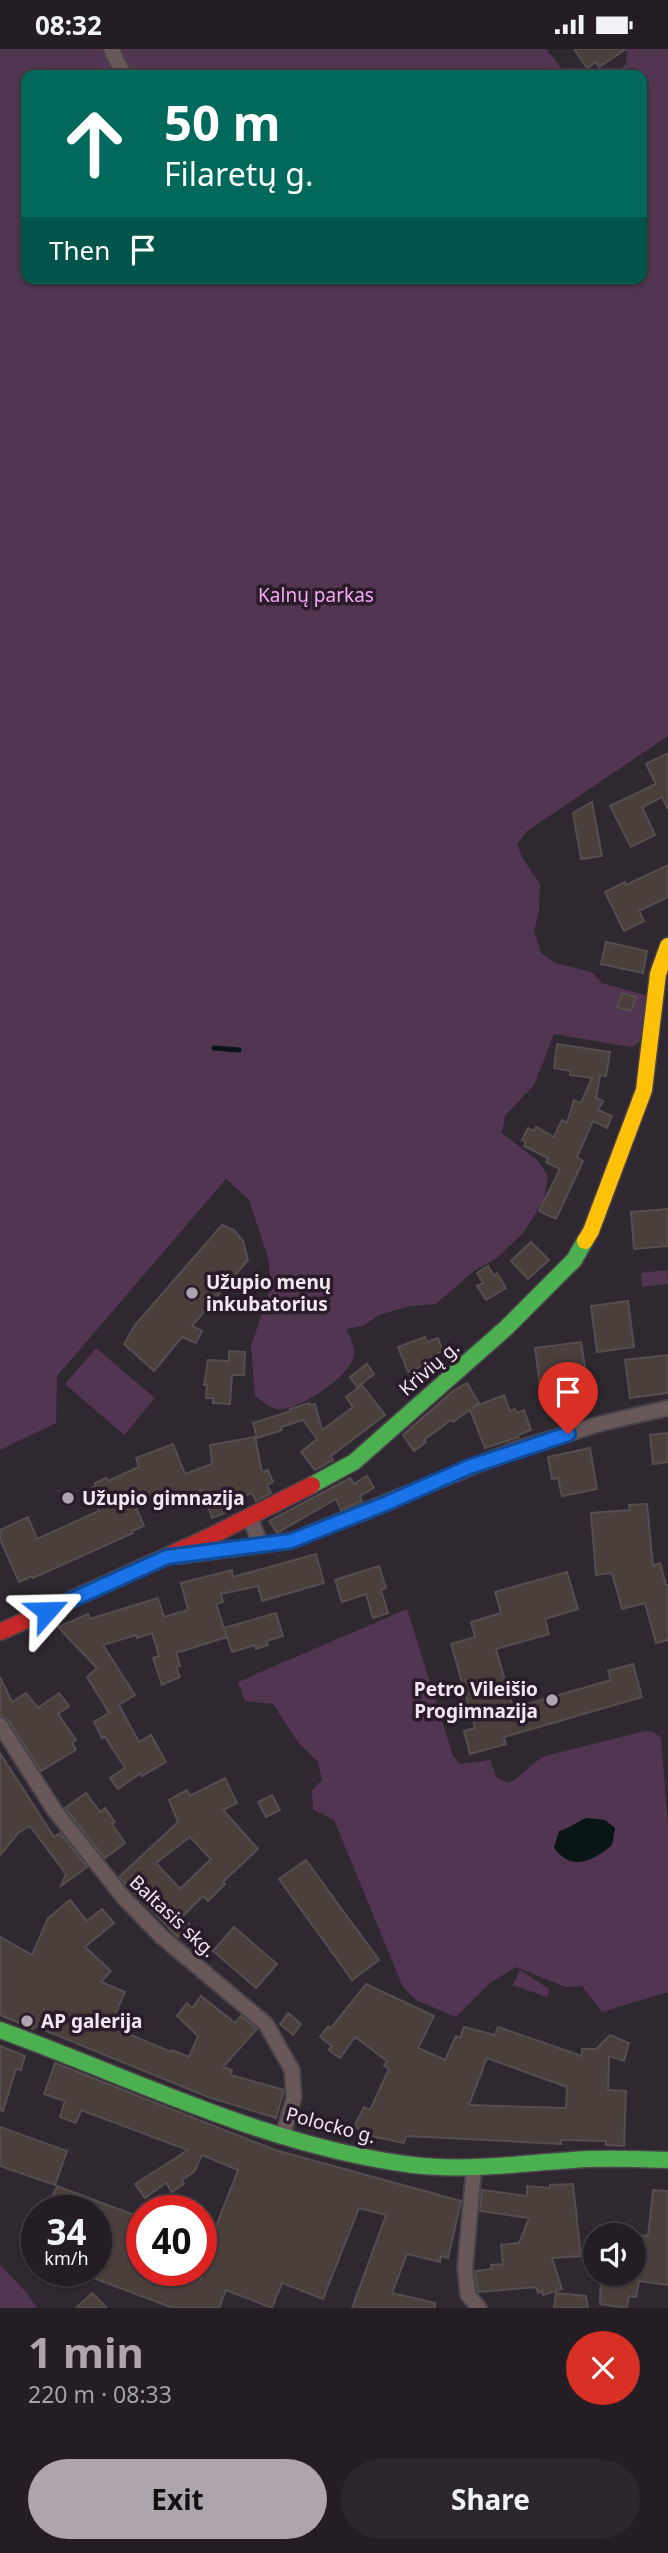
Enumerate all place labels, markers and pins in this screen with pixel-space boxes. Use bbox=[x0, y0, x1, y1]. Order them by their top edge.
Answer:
place label: Užupio menų inkubatorius bbox=[206, 1269, 331, 1317]
marker: Užupio menų inkubatorius bbox=[184, 1285, 200, 1301]
pin bbox=[538, 1362, 598, 1434]
place label: Užupio gimnazija bbox=[82, 1485, 245, 1511]
marker: Užupio gimnazija bbox=[60, 1490, 76, 1506]
place label: Petro Vileišio Progimnazija bbox=[414, 1676, 538, 1724]
marker: Petro Vileišio Progimnazija bbox=[544, 1692, 560, 1708]
place label: AP galerija bbox=[41, 2008, 143, 2034]
marker: AP galerija bbox=[19, 2013, 35, 2029]

